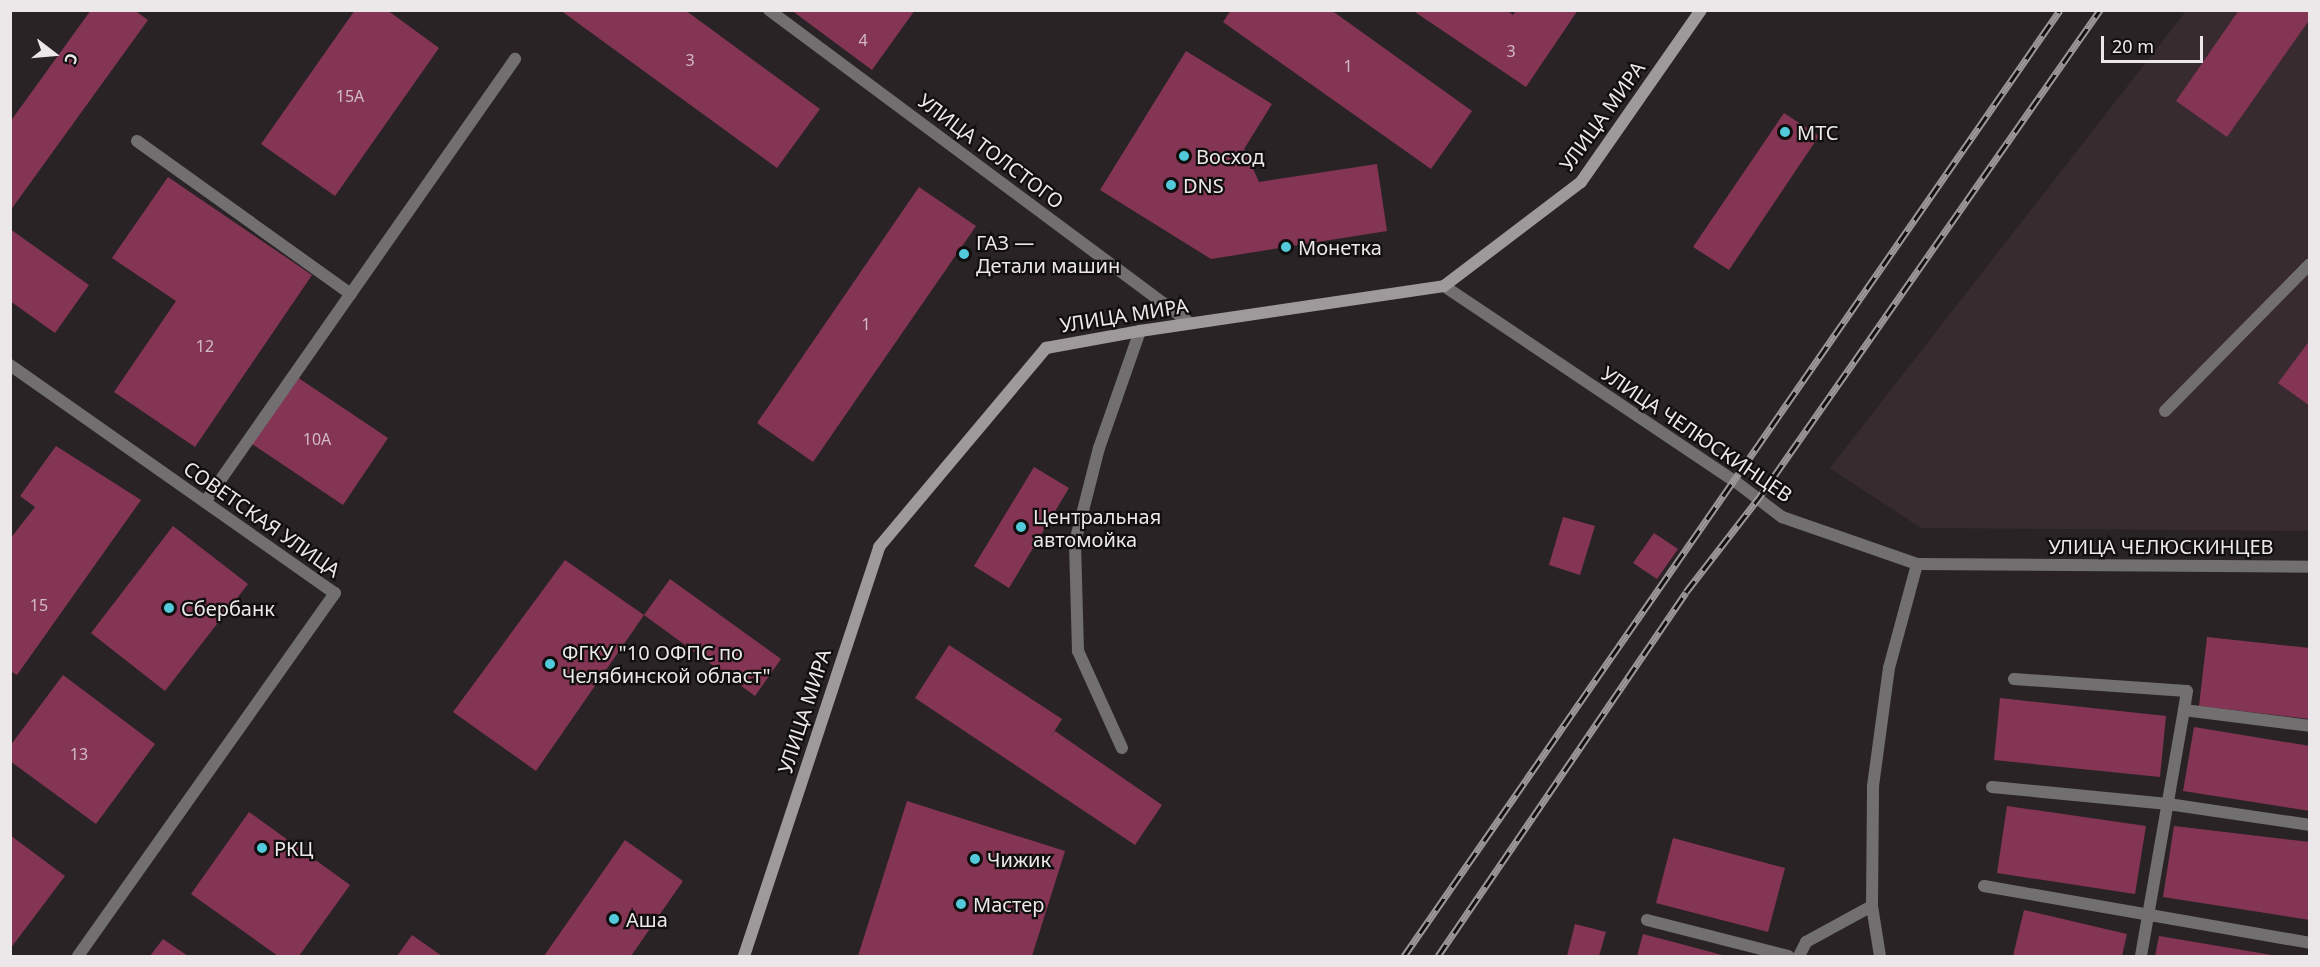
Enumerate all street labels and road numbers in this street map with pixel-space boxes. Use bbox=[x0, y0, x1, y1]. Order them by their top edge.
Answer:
street label: УЛИЦА МИРА bbox=[1554, 57, 1650, 175]
street label: УЛИЦА ТОЛСТОГО bbox=[914, 89, 1068, 213]
street label: УЛИЦА МИРА bbox=[1058, 293, 1190, 337]
street label: УЛИЦА ЧЕЛЮСКИНЦЕВ bbox=[1597, 361, 1797, 507]
street label: СОВЕТСКАЯ УЛИЦА bbox=[179, 456, 345, 582]
street label: УЛИЦА ЧЕЛЮСКИНЦЕВ bbox=[2048, 534, 2274, 558]
street label: УЛИЦА МИРА bbox=[773, 646, 835, 776]

